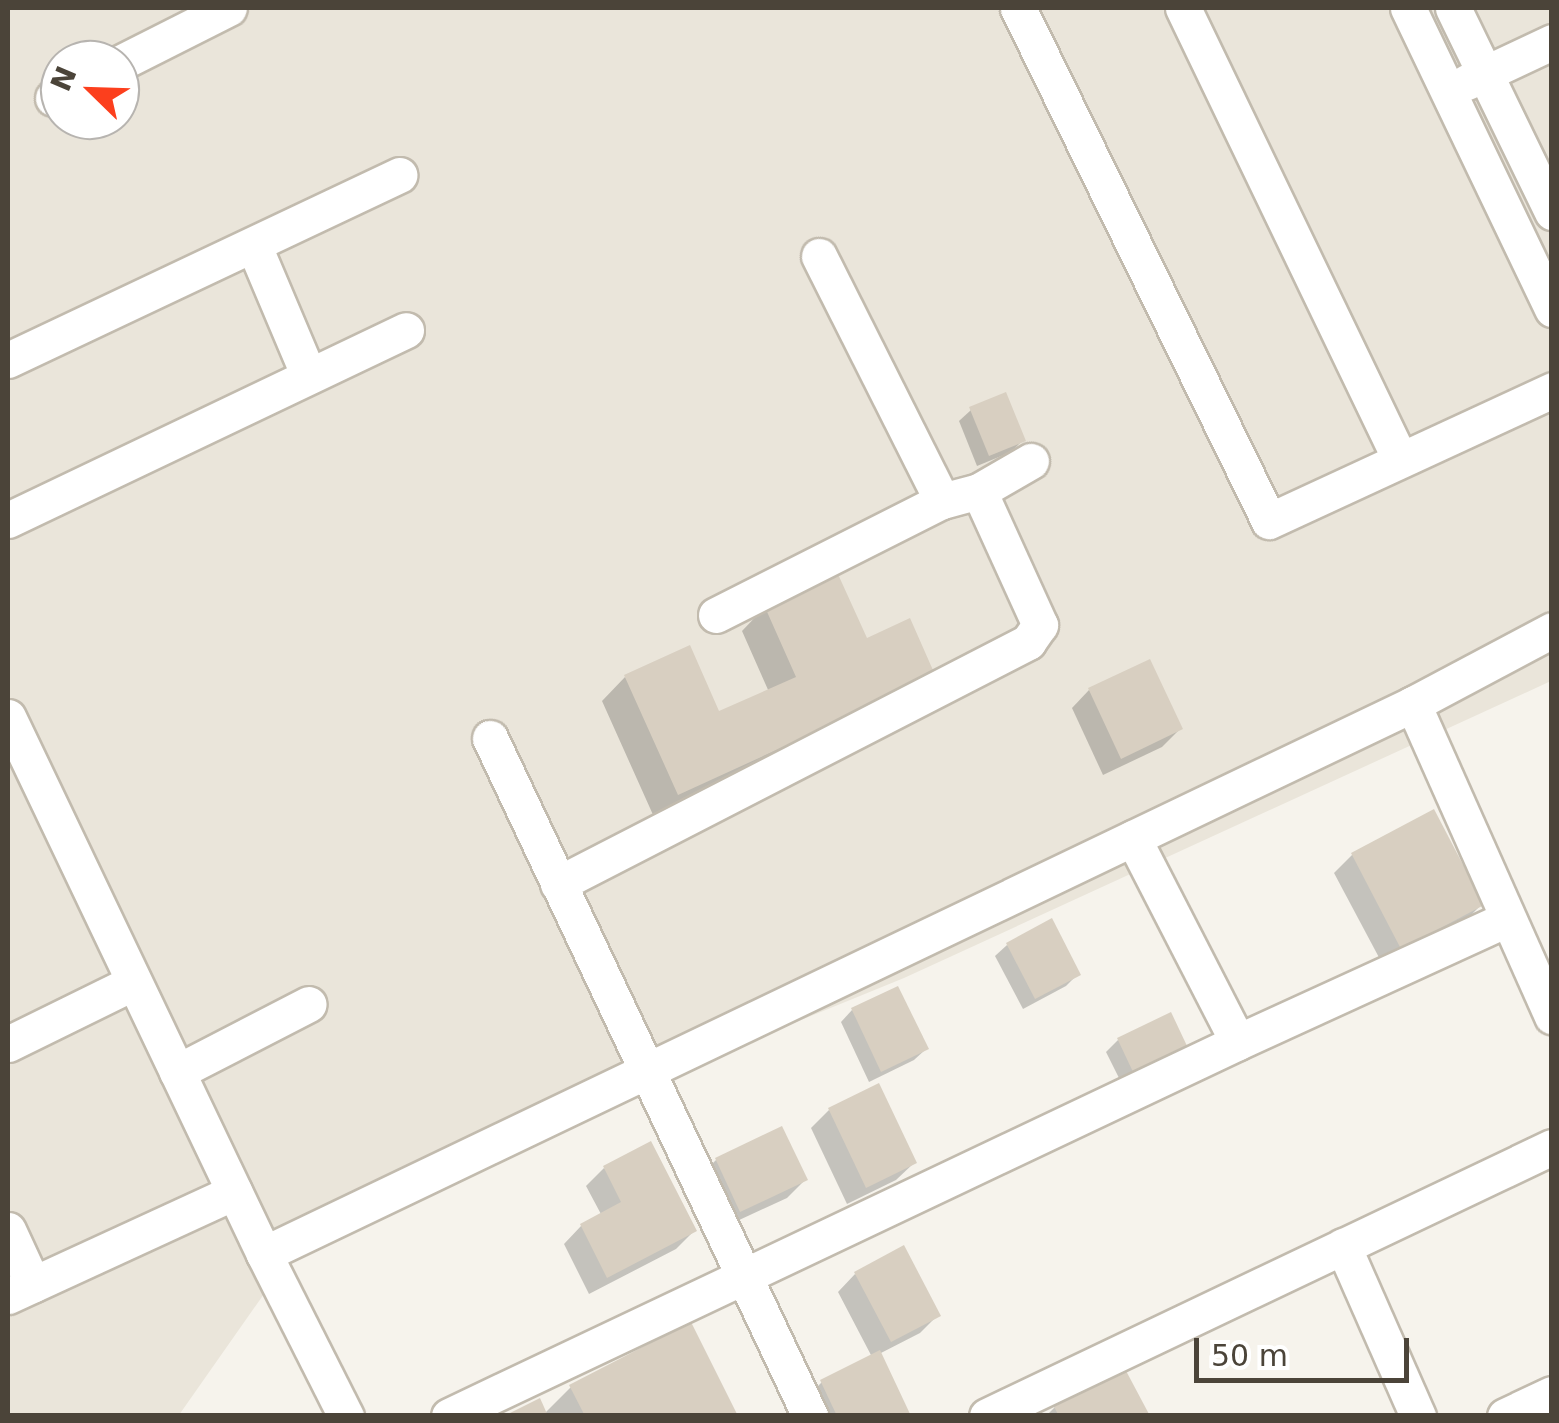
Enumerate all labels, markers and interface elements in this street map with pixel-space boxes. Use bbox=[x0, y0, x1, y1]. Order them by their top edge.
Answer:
north arrow bbox=[40, 40, 140, 140]
text: N bbox=[44, 62, 84, 96]
scale bar bbox=[1199, 1318, 1414, 1380]
text: 50 m bbox=[1211, 1338, 1288, 1373]

